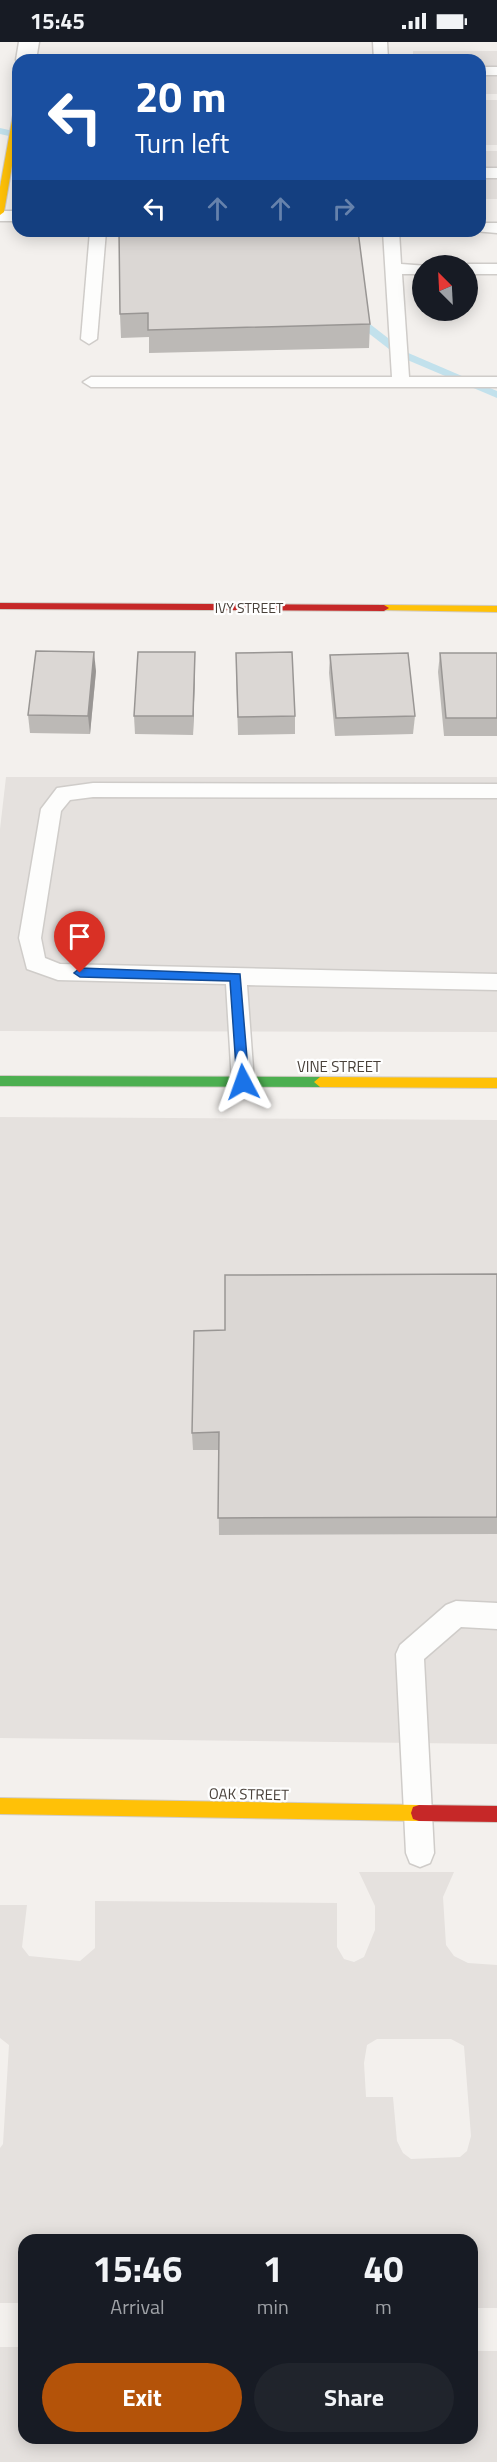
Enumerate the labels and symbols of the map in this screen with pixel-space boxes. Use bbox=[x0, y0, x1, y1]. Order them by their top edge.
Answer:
north arrow bbox=[412, 255, 478, 321]
street label: IVY STREET bbox=[215, 597, 284, 618]
pin bbox=[54, 911, 105, 973]
position arrow bbox=[211, 1050, 275, 1114]
street label: VINE STREET bbox=[297, 1055, 381, 1078]
street label: OAK STREET bbox=[209, 1782, 289, 1806]

